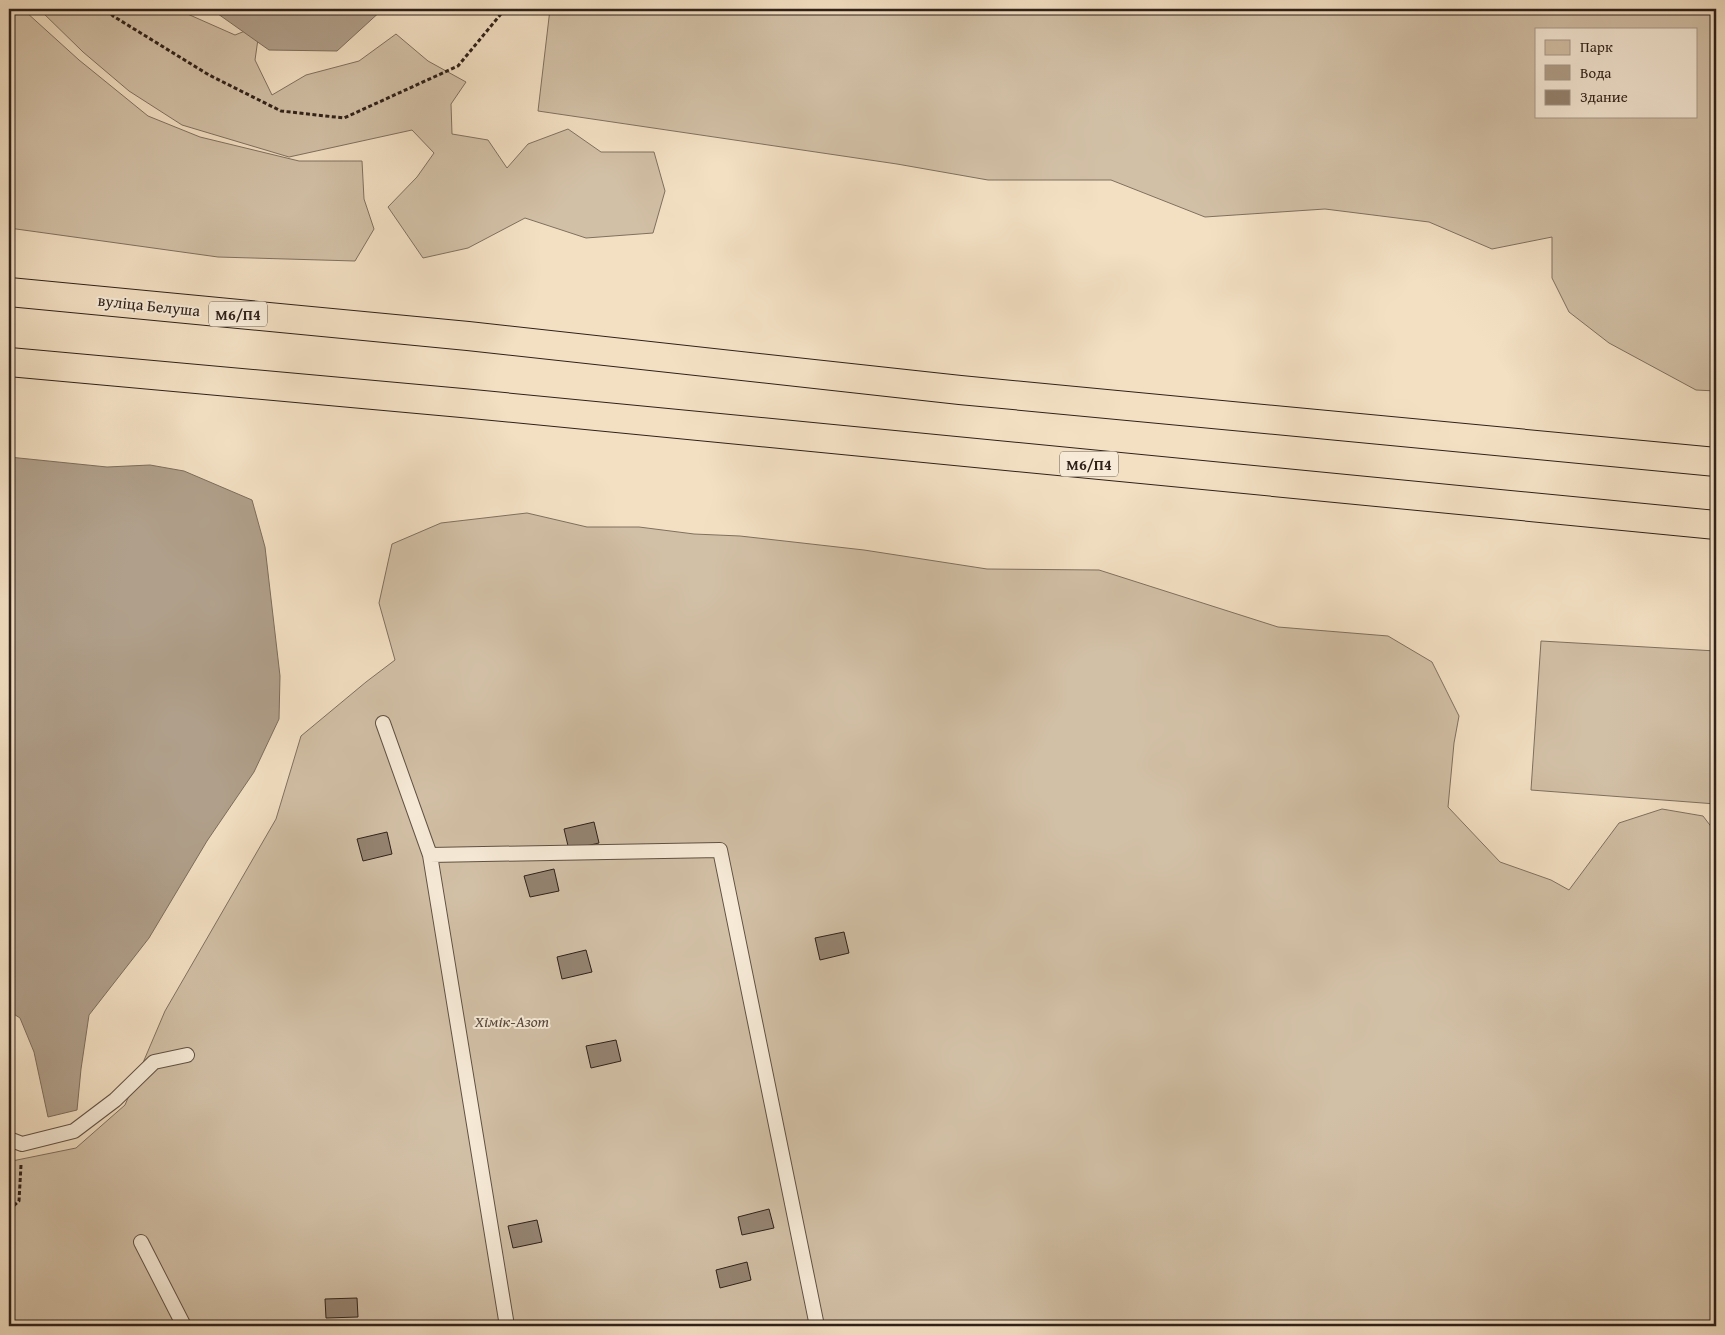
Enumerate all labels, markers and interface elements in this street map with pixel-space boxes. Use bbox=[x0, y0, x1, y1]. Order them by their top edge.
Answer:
legend bbox=[1535, 28, 1698, 118]
text: Парк bbox=[1580, 36, 1613, 57]
text: Вода bbox=[1580, 62, 1612, 83]
text: Здание bbox=[1580, 86, 1628, 107]
street label: вуліца Белуша bbox=[97, 288, 202, 322]
road number: М6/П4 bbox=[209, 302, 267, 326]
road number: М6/П4 bbox=[1060, 452, 1118, 476]
park label: Хімік-Азот bbox=[474, 1009, 550, 1033]

